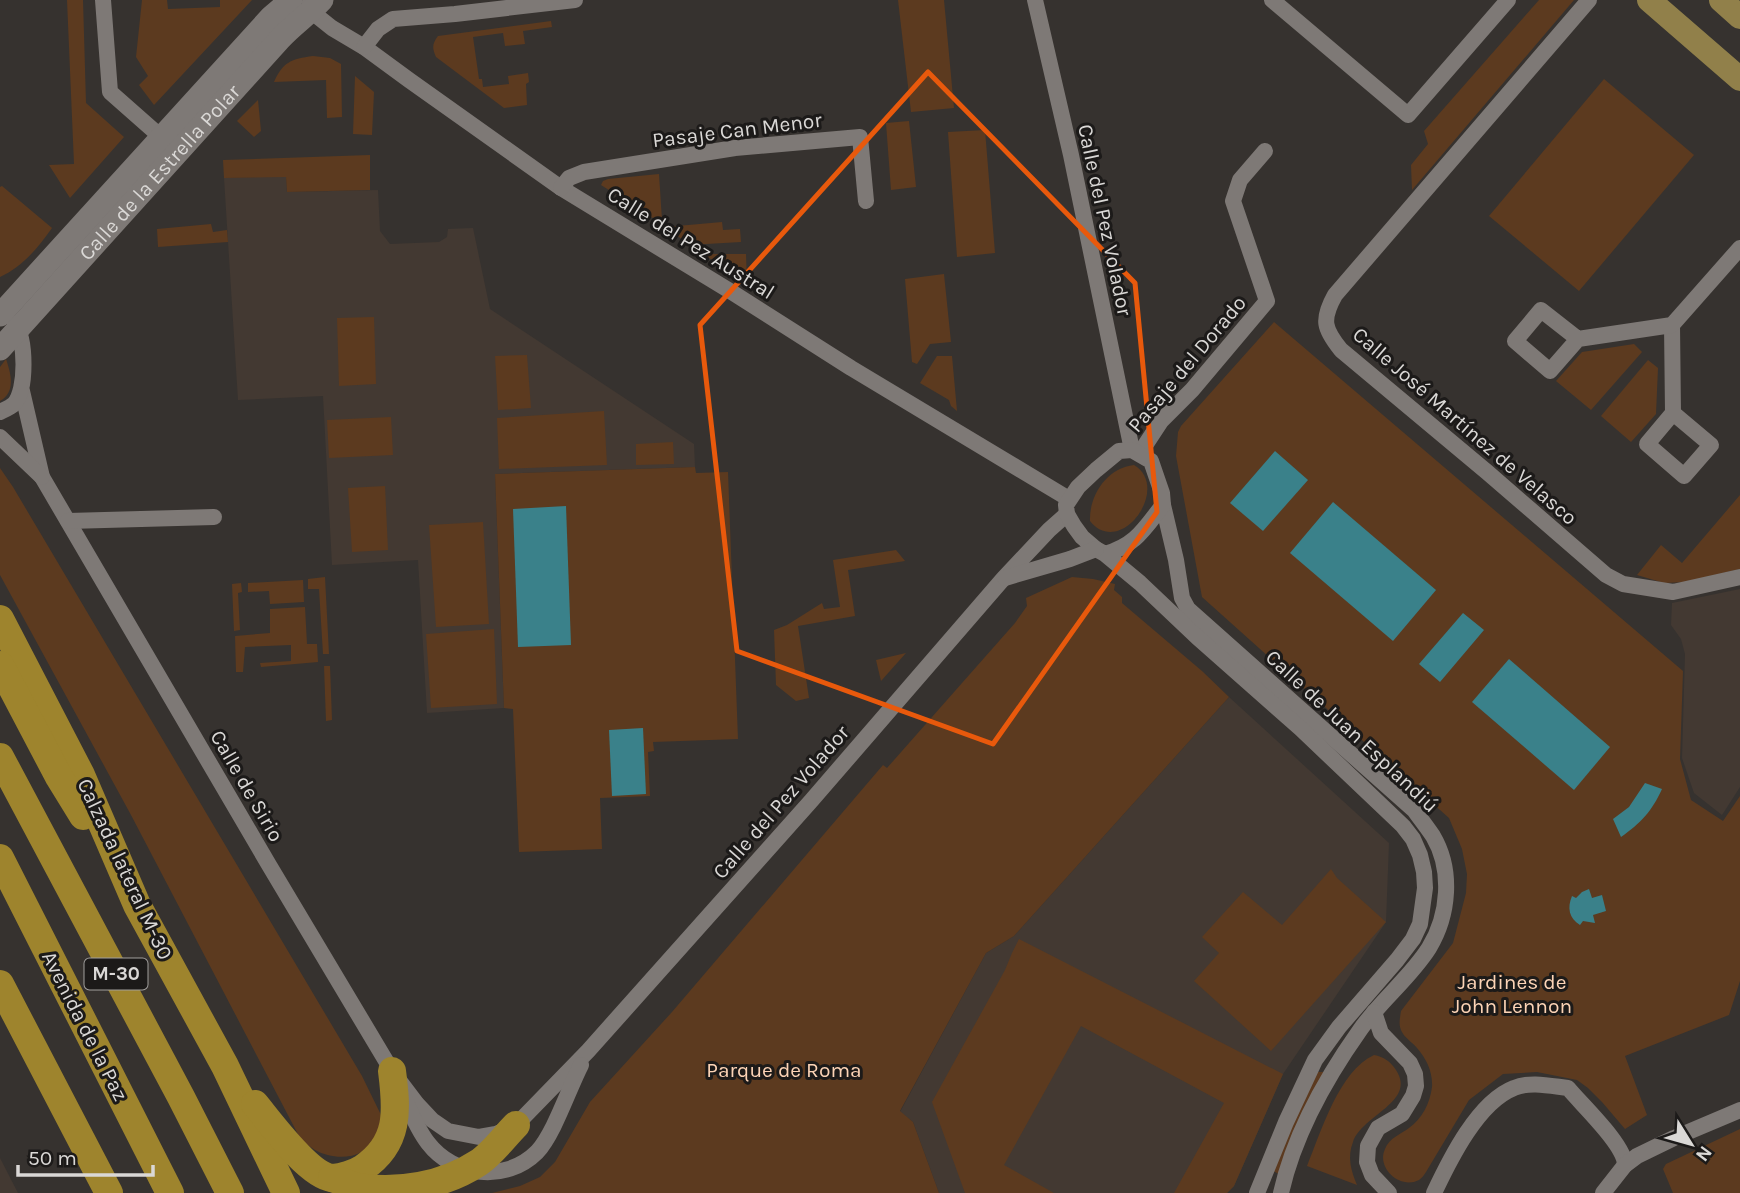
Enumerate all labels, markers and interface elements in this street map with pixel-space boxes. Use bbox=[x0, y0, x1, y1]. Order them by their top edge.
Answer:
street label: Calle de la Estrella Polar bbox=[74, 79, 245, 265]
street label: Pasaje Can Menor bbox=[651, 108, 823, 152]
street label: Calle del Pez Volador bbox=[1073, 122, 1137, 318]
street label: Calle del Pez Austral bbox=[603, 182, 779, 304]
street label: Pasaje del Dorado bbox=[1123, 291, 1251, 437]
street label: Calle José Martínez de Velasco bbox=[1348, 322, 1582, 530]
street label: Calle de Juan Esplandiú bbox=[1261, 645, 1443, 817]
street label: Calle del Pez Volador bbox=[708, 720, 854, 883]
street label: Calle de Sirio bbox=[205, 726, 289, 846]
street label: Calzada lateral M-30 bbox=[73, 775, 177, 963]
street label: Avenida de la Paz bbox=[37, 947, 133, 1105]
road number: M-30 bbox=[85, 958, 148, 990]
park label: Jardines de John Lennon bbox=[1452, 970, 1572, 1018]
park label: Parque de Roma bbox=[706, 1058, 862, 1082]
north arrow bbox=[1656, 1109, 1726, 1179]
scale bar bbox=[18, 1134, 152, 1178]
text: N bbox=[1691, 1142, 1717, 1166]
text: 50 m bbox=[28, 1146, 77, 1170]

